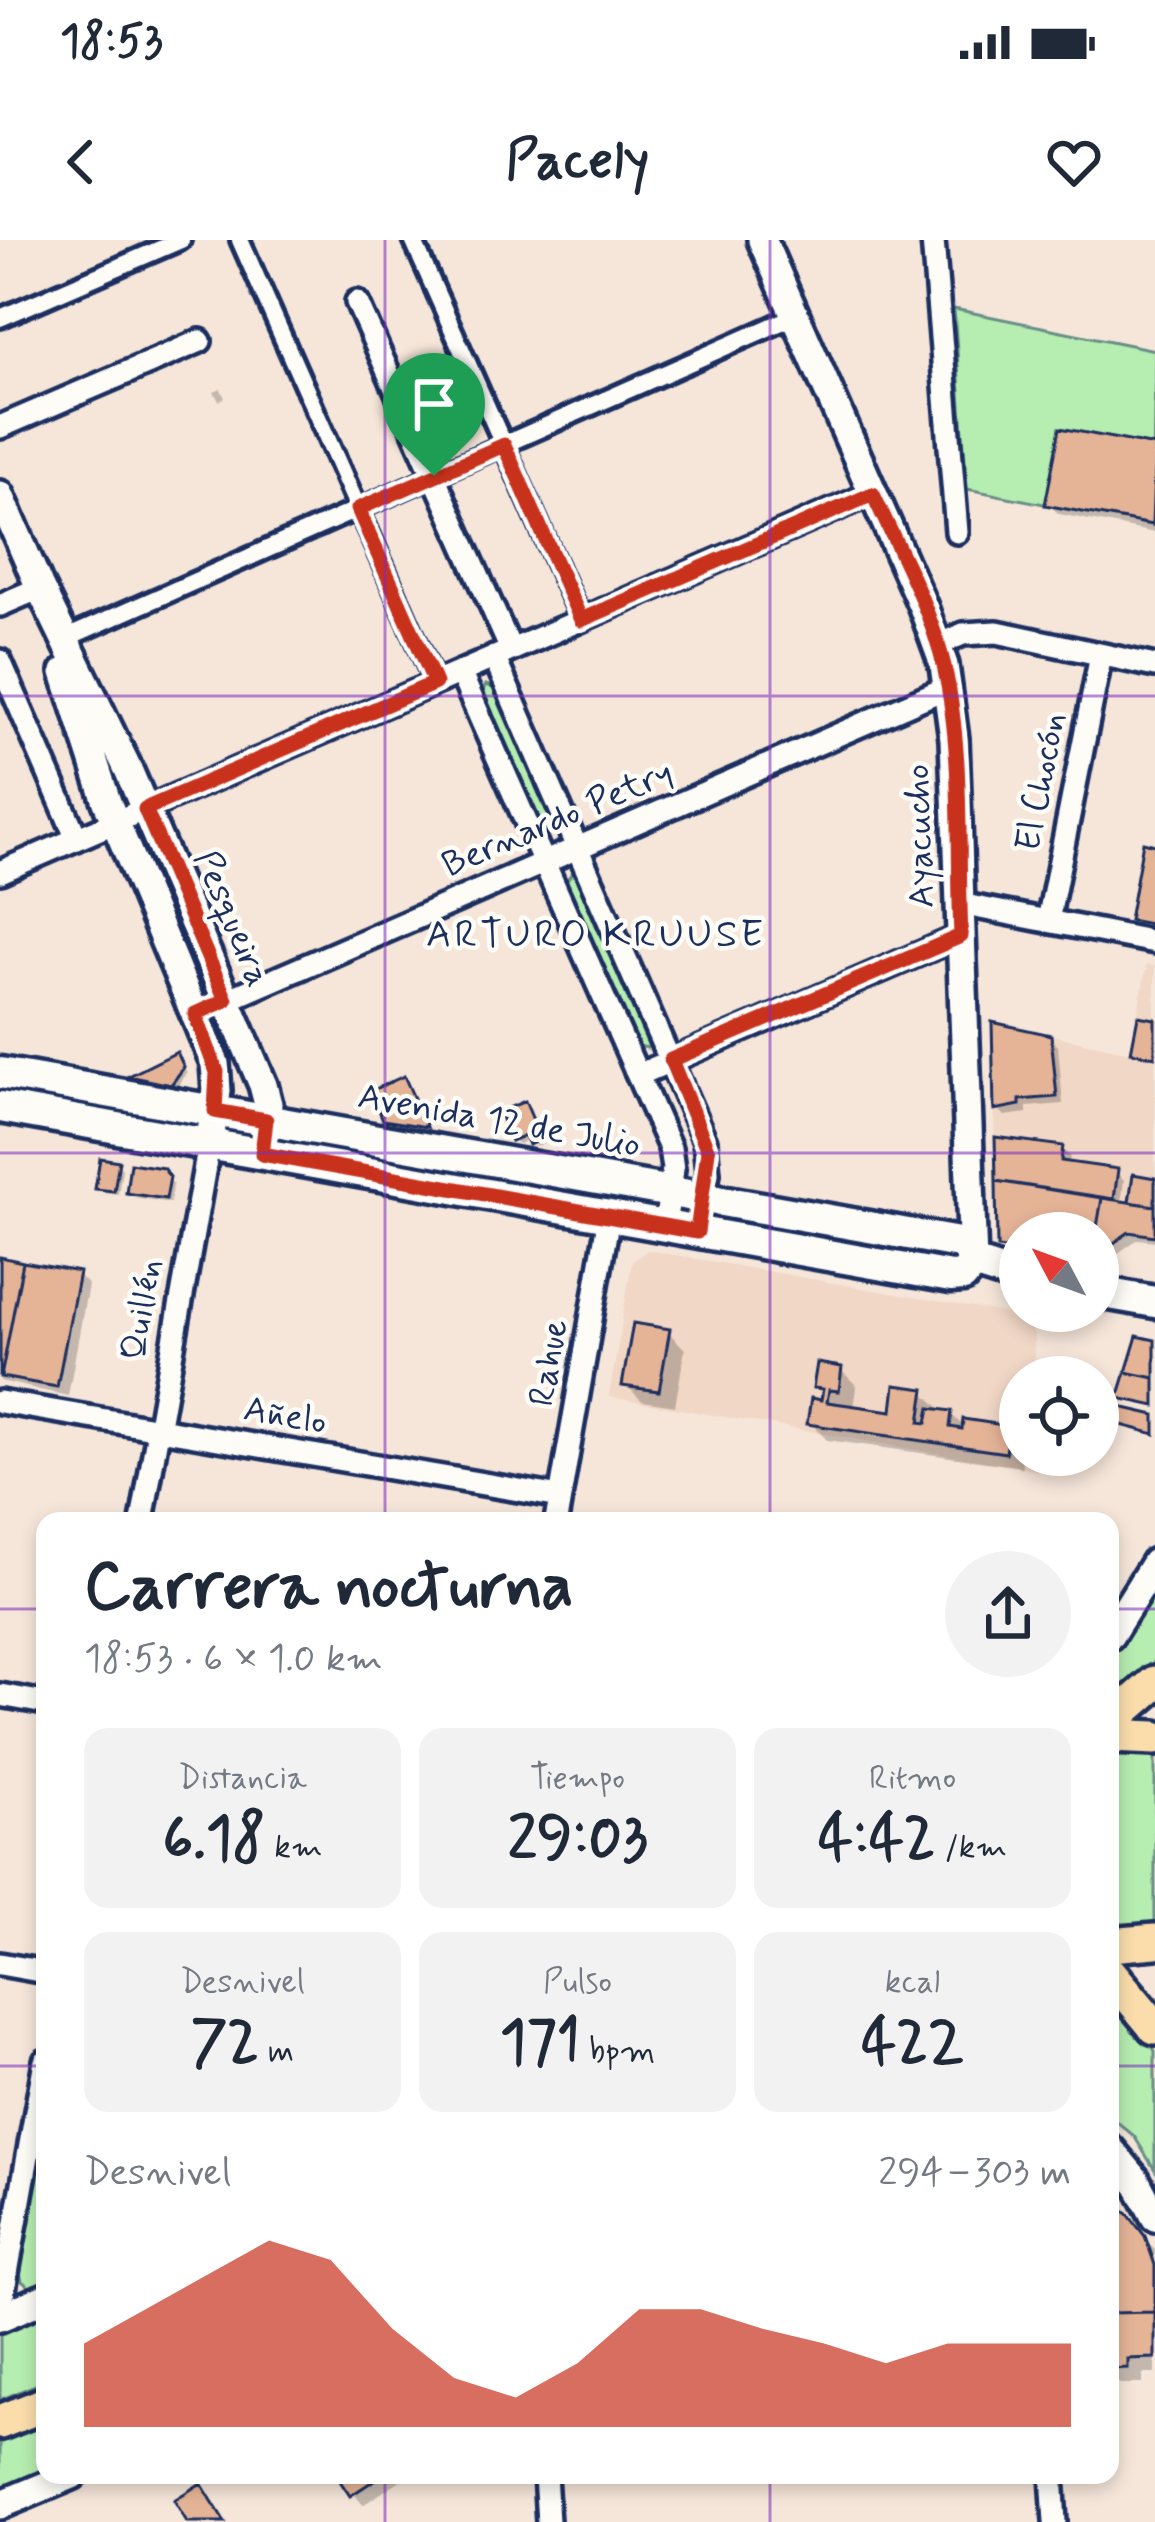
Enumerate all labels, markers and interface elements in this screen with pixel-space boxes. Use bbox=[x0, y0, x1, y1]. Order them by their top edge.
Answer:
text: 18:53 bbox=[60, 13, 163, 72]
text: Pacely bbox=[506, 127, 649, 198]
icon: back bbox=[48, 129, 114, 195]
icon: heart bbox=[1041, 129, 1107, 195]
pin bbox=[383, 353, 485, 476]
icon: arrive bbox=[401, 371, 467, 437]
street label: El Chocón bbox=[1006, 709, 1078, 855]
street label: Bernardo Petry bbox=[435, 750, 681, 890]
street label: Ayacucho bbox=[895, 763, 947, 909]
street label: Pesqueira bbox=[181, 844, 281, 994]
district label: ARTURO KRUUSE bbox=[426, 910, 766, 961]
street label: Avenida 12 de Julio bbox=[354, 1074, 644, 1170]
north arrow bbox=[999, 1212, 1119, 1332]
map controls bbox=[999, 1212, 1119, 1476]
street label: Quillén bbox=[111, 1255, 175, 1365]
street label: Rahue bbox=[519, 1316, 581, 1410]
button: locate bbox=[999, 1356, 1119, 1476]
street label: Añelo bbox=[240, 1387, 330, 1447]
text: Carrera nocturna bbox=[84, 1546, 573, 1632]
button: share bbox=[945, 1551, 1071, 1677]
text: 18:53 · 6 × 1.0 km bbox=[84, 1634, 383, 1685]
text: Distancia bbox=[178, 1757, 307, 1801]
text: Tiempo bbox=[530, 1757, 625, 1801]
text: Ritmo bbox=[869, 1757, 956, 1801]
text: 6.18 bbox=[163, 1801, 265, 1880]
text: 29:03 bbox=[507, 1801, 648, 1880]
text: 4:42 bbox=[818, 1801, 936, 1880]
text: km bbox=[265, 1826, 322, 1870]
text: /km bbox=[936, 1826, 1007, 1870]
text: Desnivel bbox=[180, 1961, 305, 2005]
text: Pulso bbox=[543, 1961, 612, 2005]
text: kcal bbox=[885, 1961, 940, 2005]
text: 72 bbox=[191, 2005, 259, 2084]
text: 171 bbox=[500, 2005, 580, 2084]
text: 422 bbox=[861, 2005, 964, 2084]
text: m bbox=[259, 2030, 294, 2074]
text: bpm bbox=[580, 2030, 655, 2074]
text: Desnivel bbox=[84, 2148, 231, 2199]
text: 294–303 m bbox=[878, 2148, 1071, 2199]

